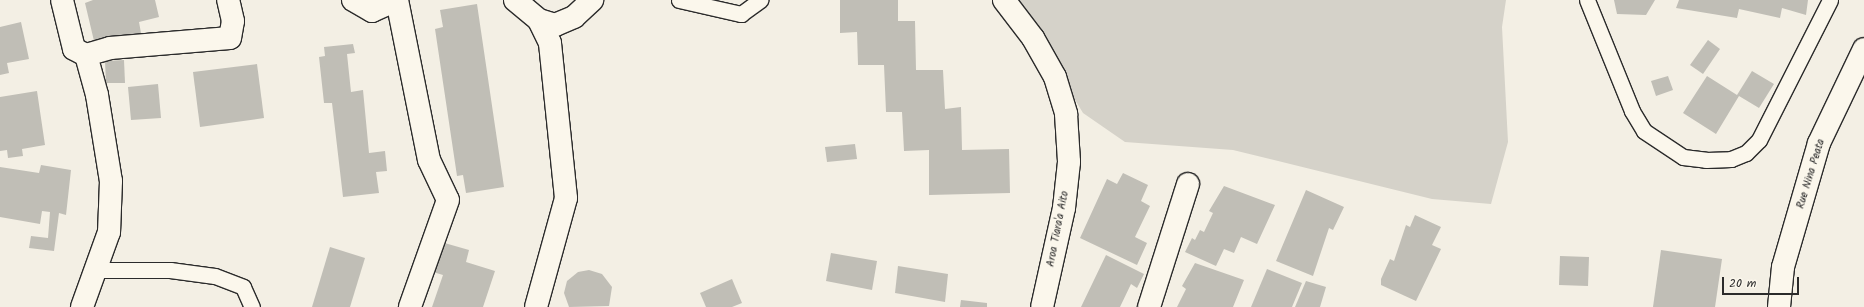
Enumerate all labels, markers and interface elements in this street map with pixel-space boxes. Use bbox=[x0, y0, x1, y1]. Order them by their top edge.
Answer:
street label: Rue Nina Peata bbox=[1794, 138, 1828, 210]
street label: Aroa Tiara'a Aito bbox=[1044, 190, 1072, 268]
scale bar bbox=[1724, 269, 1801, 295]
text: 20 m bbox=[1729, 274, 1756, 293]

